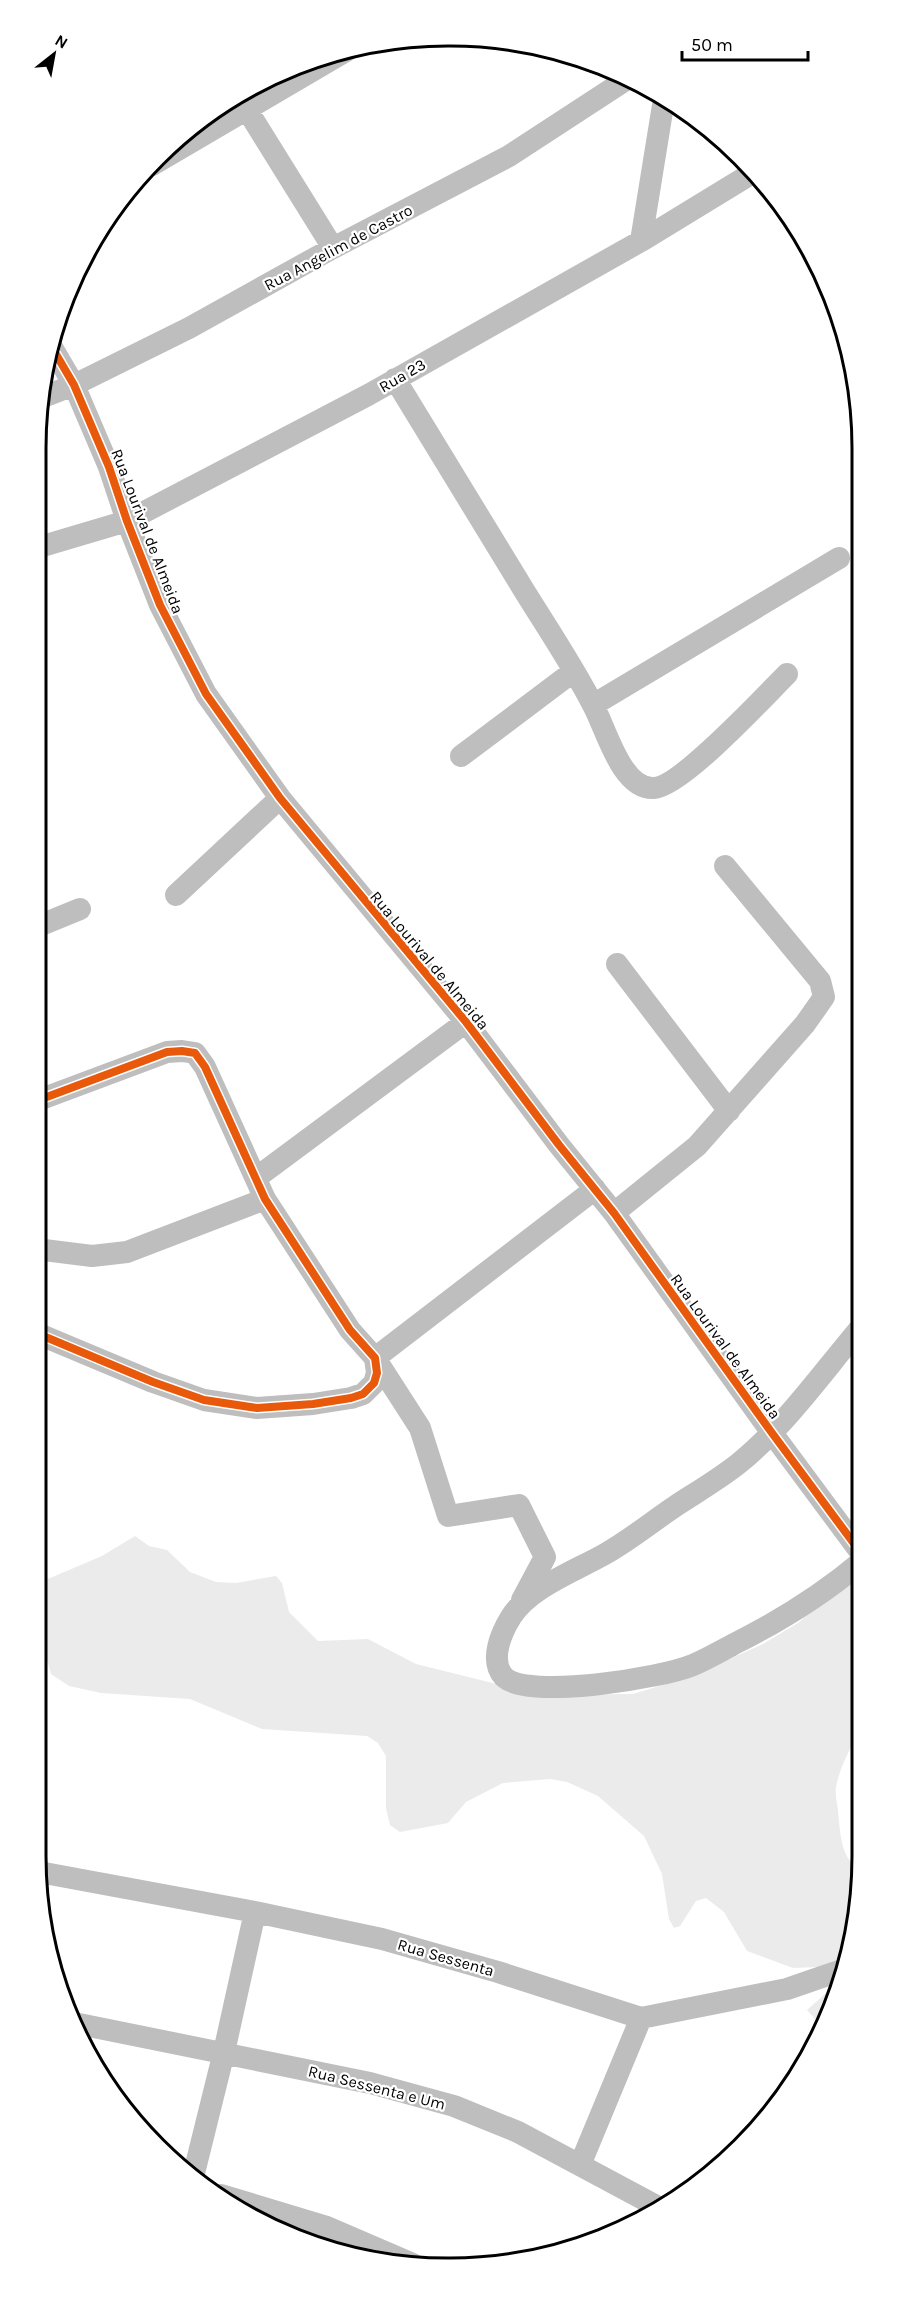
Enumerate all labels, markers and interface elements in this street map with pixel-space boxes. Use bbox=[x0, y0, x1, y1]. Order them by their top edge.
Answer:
north arrow bbox=[24, 24, 84, 84]
scale bar bbox=[682, 24, 808, 62]
text: N bbox=[52, 30, 71, 53]
text: 50 m bbox=[691, 34, 733, 56]
street label: Rua Angelim de Castro bbox=[261, 200, 416, 295]
street label: Rua 23 bbox=[375, 354, 429, 396]
street label: Rua Lourival de Almeida bbox=[107, 446, 188, 616]
street label: Rua Lourival de Almeida bbox=[366, 887, 493, 1033]
street label: Rua Lourival de Almeida bbox=[666, 1270, 785, 1423]
street label: Rua Sessenta bbox=[395, 1935, 496, 1980]
street label: Rua Sessenta e Um bbox=[306, 2061, 447, 2114]

